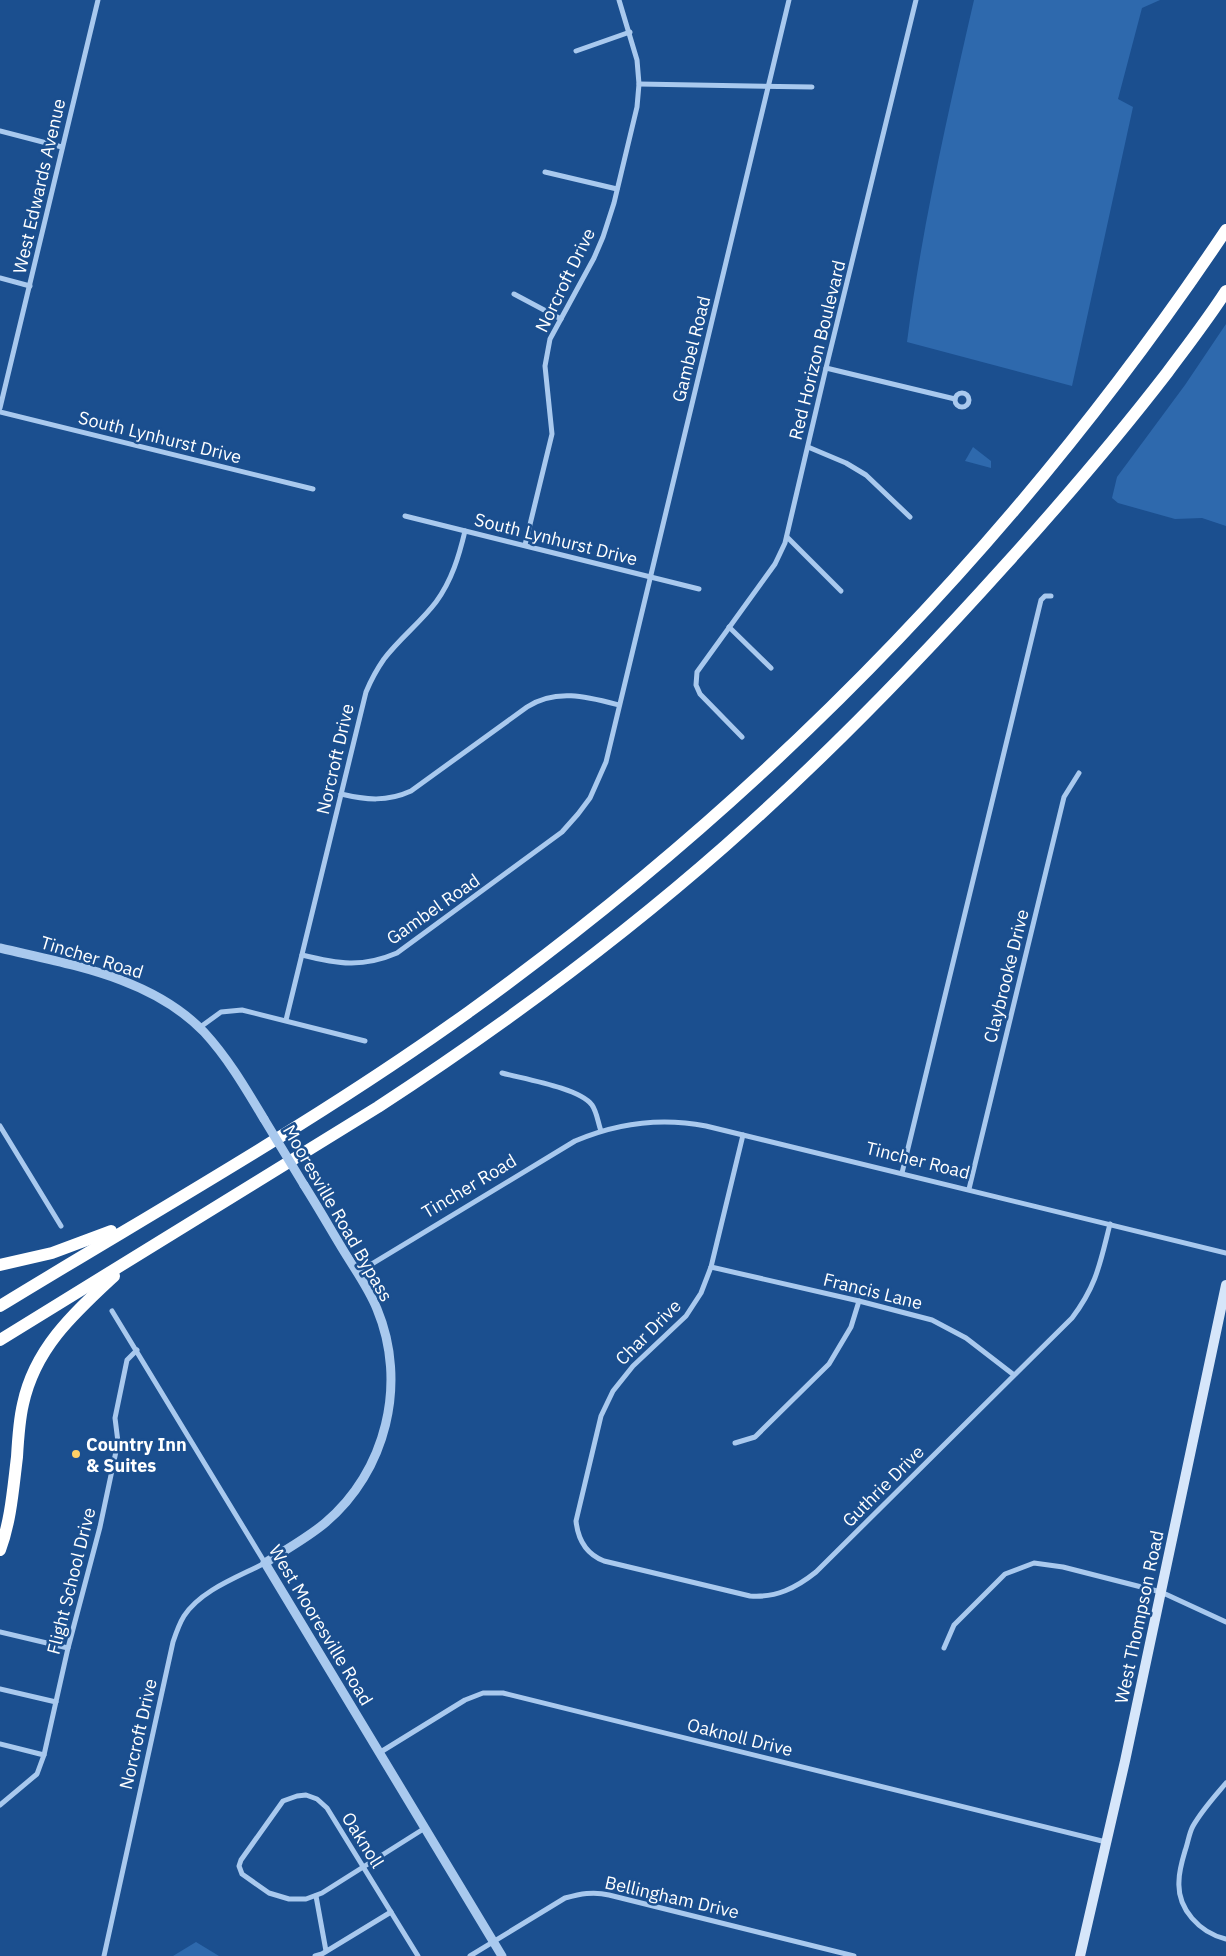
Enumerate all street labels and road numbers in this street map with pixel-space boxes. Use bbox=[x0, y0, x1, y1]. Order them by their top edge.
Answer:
street label: West Edwards Avenue bbox=[8, 96, 70, 276]
street label: Norcroft Drive bbox=[530, 224, 600, 336]
street label: Red Horizon Boulevard bbox=[784, 258, 850, 442]
street label: Gambel Road bbox=[667, 293, 715, 405]
street label: South Lynhurst Drive bbox=[76, 406, 244, 468]
street label: South Lynhurst Drive bbox=[472, 508, 640, 570]
street label: Norcroft Drive bbox=[311, 701, 359, 817]
street label: Gambel Road bbox=[382, 868, 484, 950]
street label: Claybrooke Drive bbox=[978, 907, 1034, 1045]
street label: Tincher Road bbox=[38, 930, 146, 984]
street label: Mooresville Road Bypass bbox=[278, 1120, 398, 1306]
street label: Tincher Road bbox=[864, 1136, 972, 1184]
street label: Tincher Road bbox=[417, 1149, 521, 1223]
street label: Francis Lane bbox=[821, 1268, 925, 1314]
street label: Char Drive bbox=[610, 1294, 686, 1370]
street label: Guthrie Drive bbox=[837, 1440, 929, 1532]
street label: Flight School Drive bbox=[42, 1505, 100, 1657]
street label: West Thompson Road bbox=[1109, 1528, 1169, 1706]
street label: West Mooresville Road bbox=[264, 1541, 378, 1709]
street label: Norcroft Drive bbox=[114, 1676, 162, 1792]
street label: Oaknoll Drive bbox=[685, 1713, 795, 1761]
street label: Oaknoll bbox=[337, 1808, 389, 1872]
street label: Bellingham Drive bbox=[603, 1870, 742, 1924]

